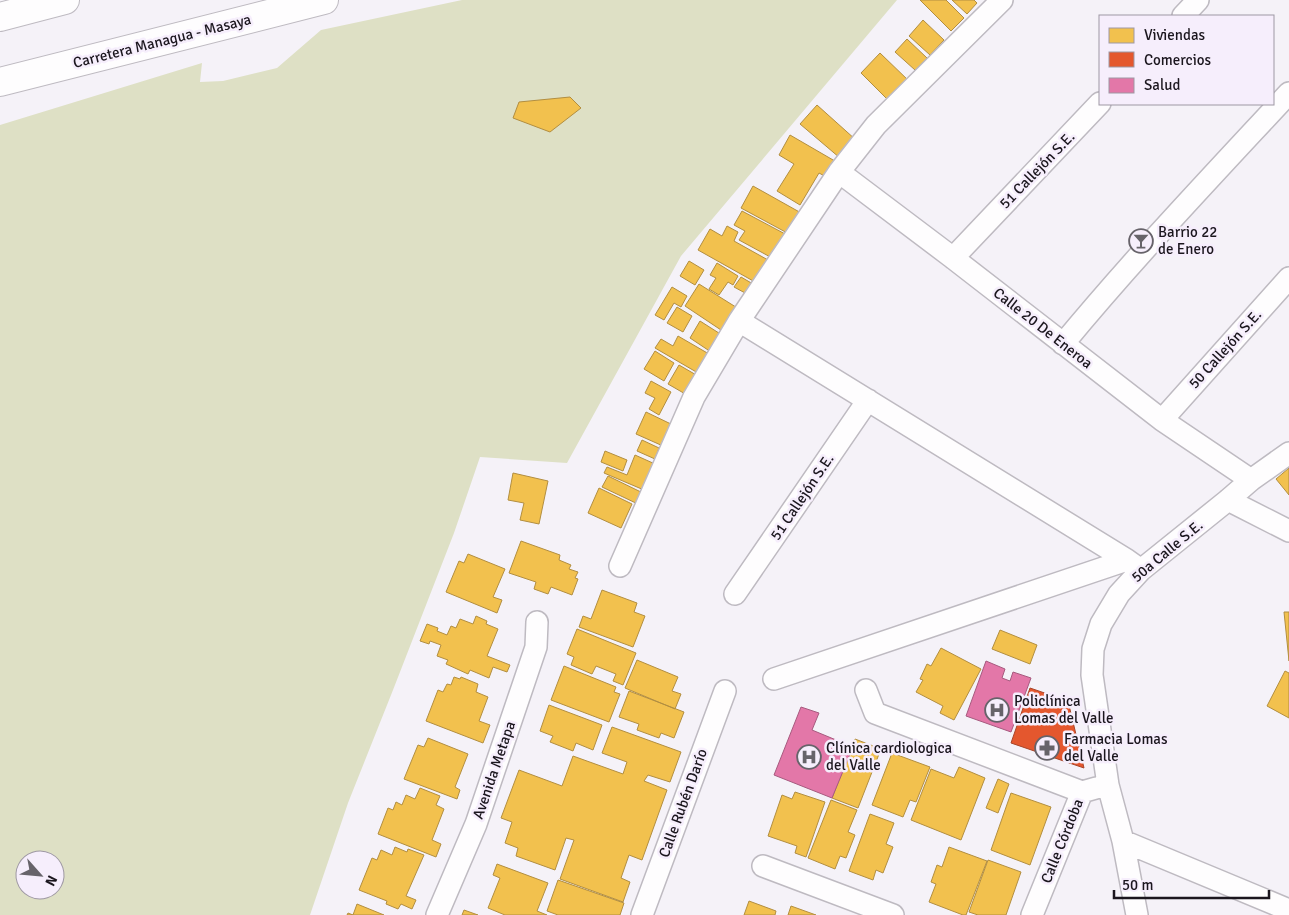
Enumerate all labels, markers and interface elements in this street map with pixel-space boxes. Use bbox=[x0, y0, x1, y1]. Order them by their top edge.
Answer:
street label: Carretera Managua - Masaya bbox=[71, 10, 253, 72]
legend bbox=[1099, 15, 1274, 105]
text: Viviendas bbox=[1144, 26, 1205, 44]
text: Comercios bbox=[1144, 51, 1212, 69]
text: Salud bbox=[1144, 76, 1180, 94]
street label: 51 Callejón S.E. bbox=[996, 128, 1078, 212]
place label: Barrio 22 de Enero bbox=[1158, 223, 1217, 258]
bar icon: Barrio 22 de Enero bbox=[1128, 228, 1154, 254]
street label: Calle 20 De Eneroa bbox=[990, 284, 1096, 372]
street label: 50 Callejón S.E. bbox=[1185, 306, 1265, 392]
street label: 51 Callejón S.E. bbox=[767, 450, 838, 544]
street label: 50a Calle S.E. bbox=[1128, 516, 1206, 586]
place label: Policlínica Lomas del Valle bbox=[1014, 692, 1113, 727]
hospital icon: Policlínica Lomas del Valle bbox=[984, 697, 1010, 723]
street label: Avenida Metapa bbox=[469, 719, 519, 821]
place label: Farmacia Lomas del Valle bbox=[1064, 730, 1168, 765]
pharmacy icon: Farmacia Lomas del Valle bbox=[1034, 735, 1060, 761]
place label: Clínica cardiologica del Valle bbox=[826, 739, 952, 774]
hospital icon: Clínica cardiologica del Valle bbox=[796, 744, 822, 770]
street label: Calle Rubén Darío bbox=[655, 746, 711, 860]
street label: Calle Córdoba bbox=[1037, 796, 1087, 886]
north arrow bbox=[15, 850, 65, 900]
scale bar bbox=[1114, 868, 1269, 900]
text: N bbox=[41, 872, 61, 889]
text: 50 m bbox=[1122, 876, 1153, 894]

